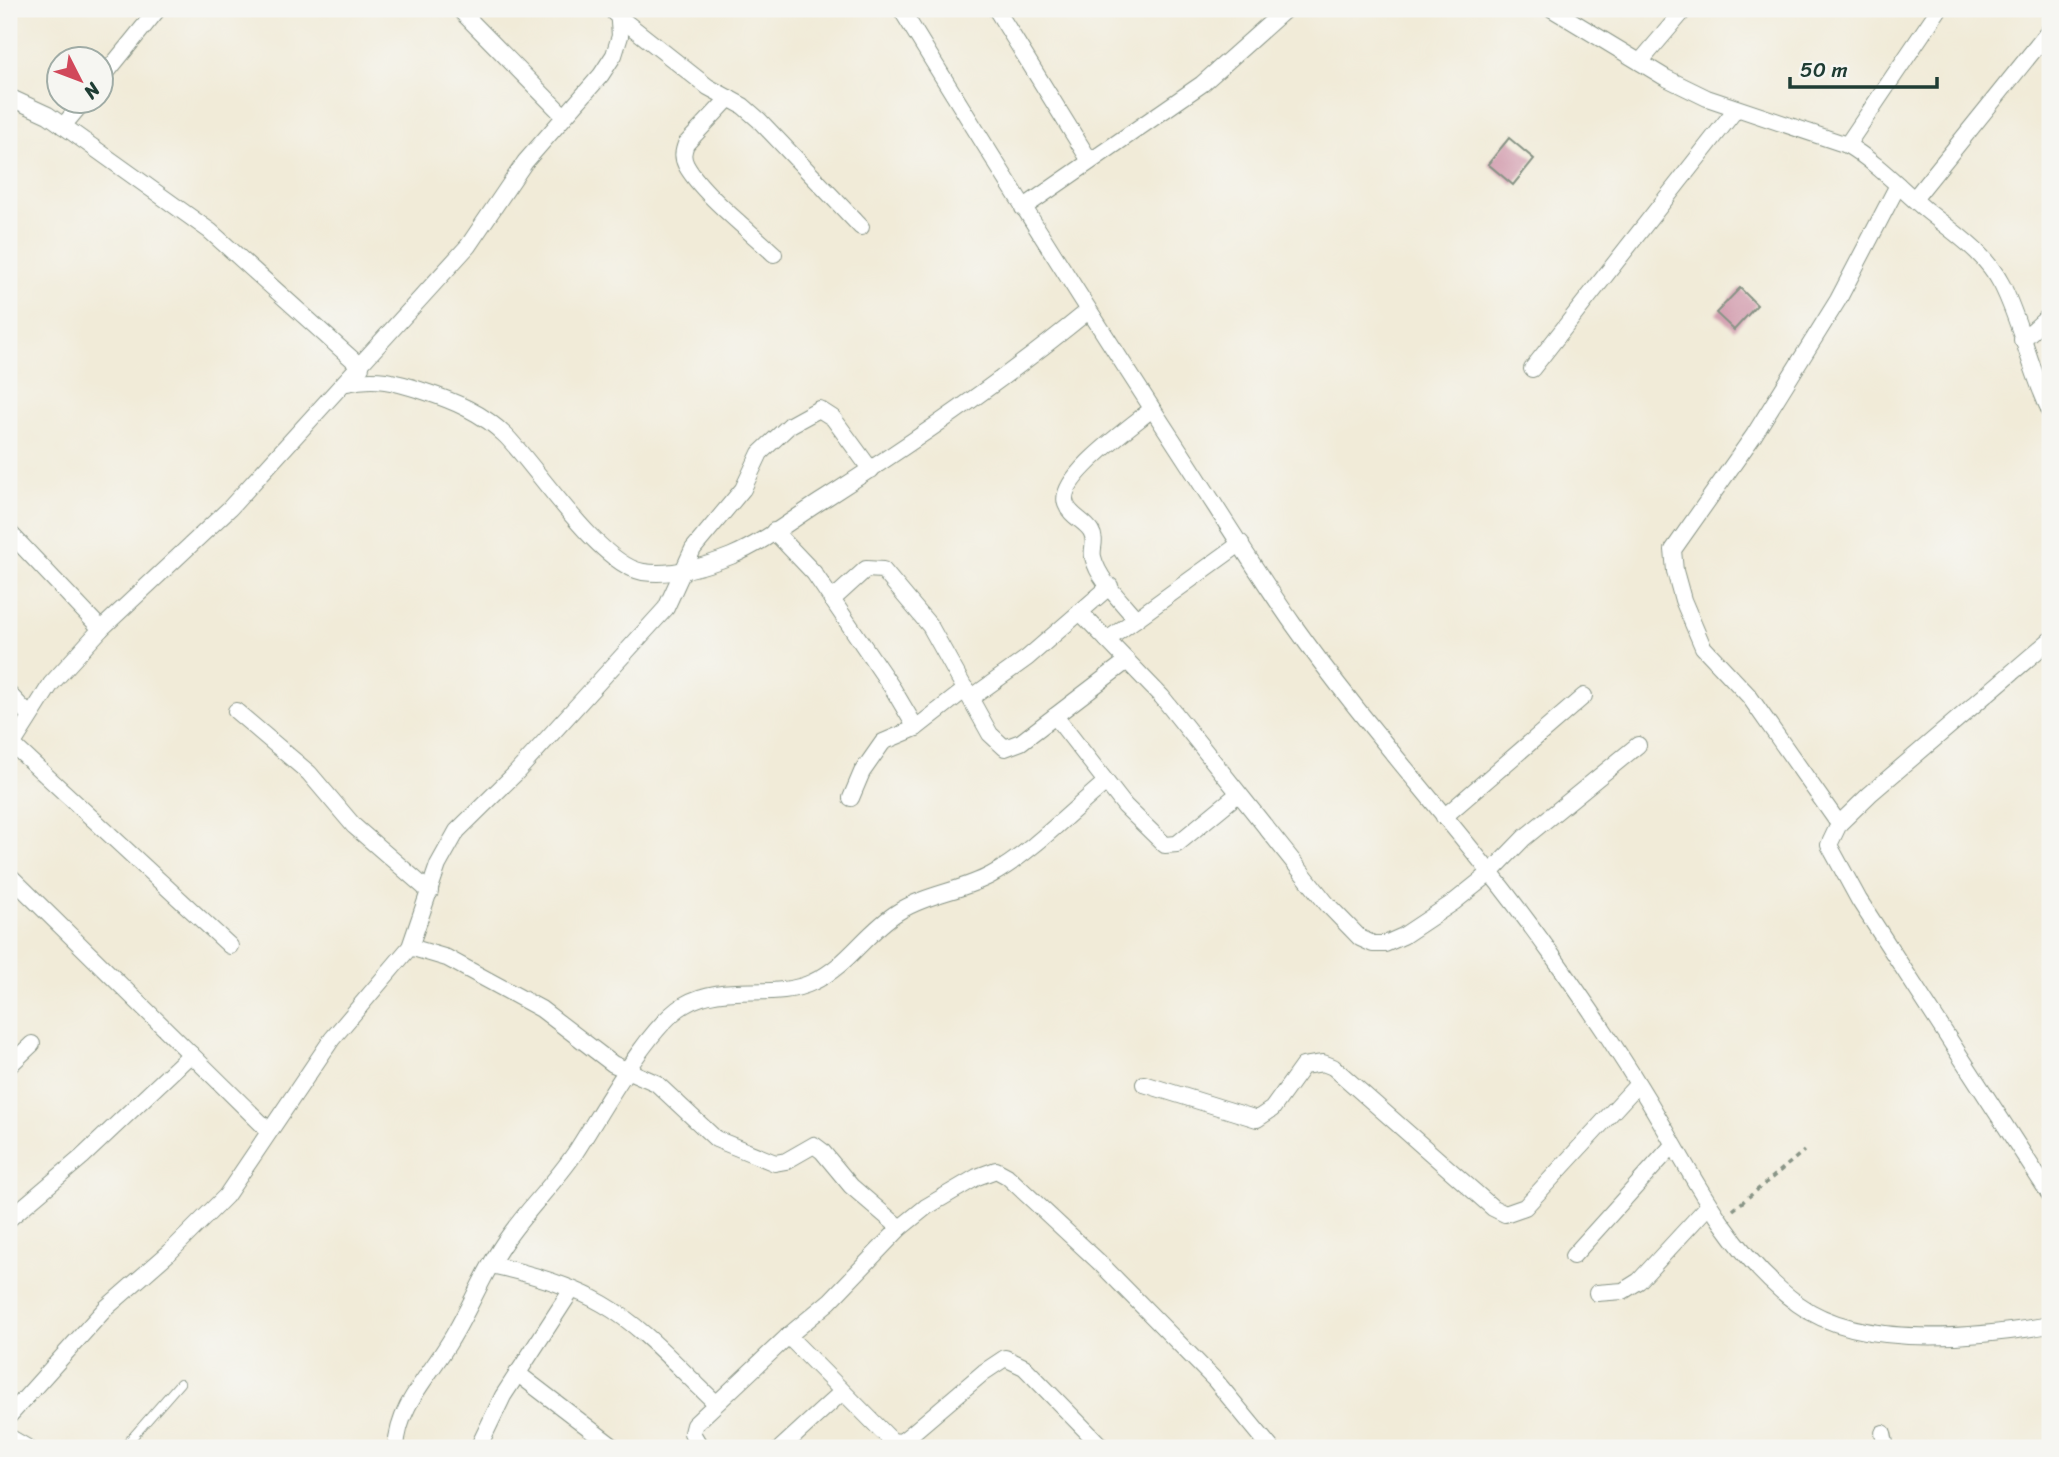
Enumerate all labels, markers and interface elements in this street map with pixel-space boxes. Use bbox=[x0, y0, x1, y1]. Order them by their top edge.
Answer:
north arrow bbox=[46, 46, 116, 116]
scale bar bbox=[1790, 46, 1937, 90]
text: 50 m bbox=[1800, 51, 1848, 89]
text: N bbox=[75, 74, 110, 108]

